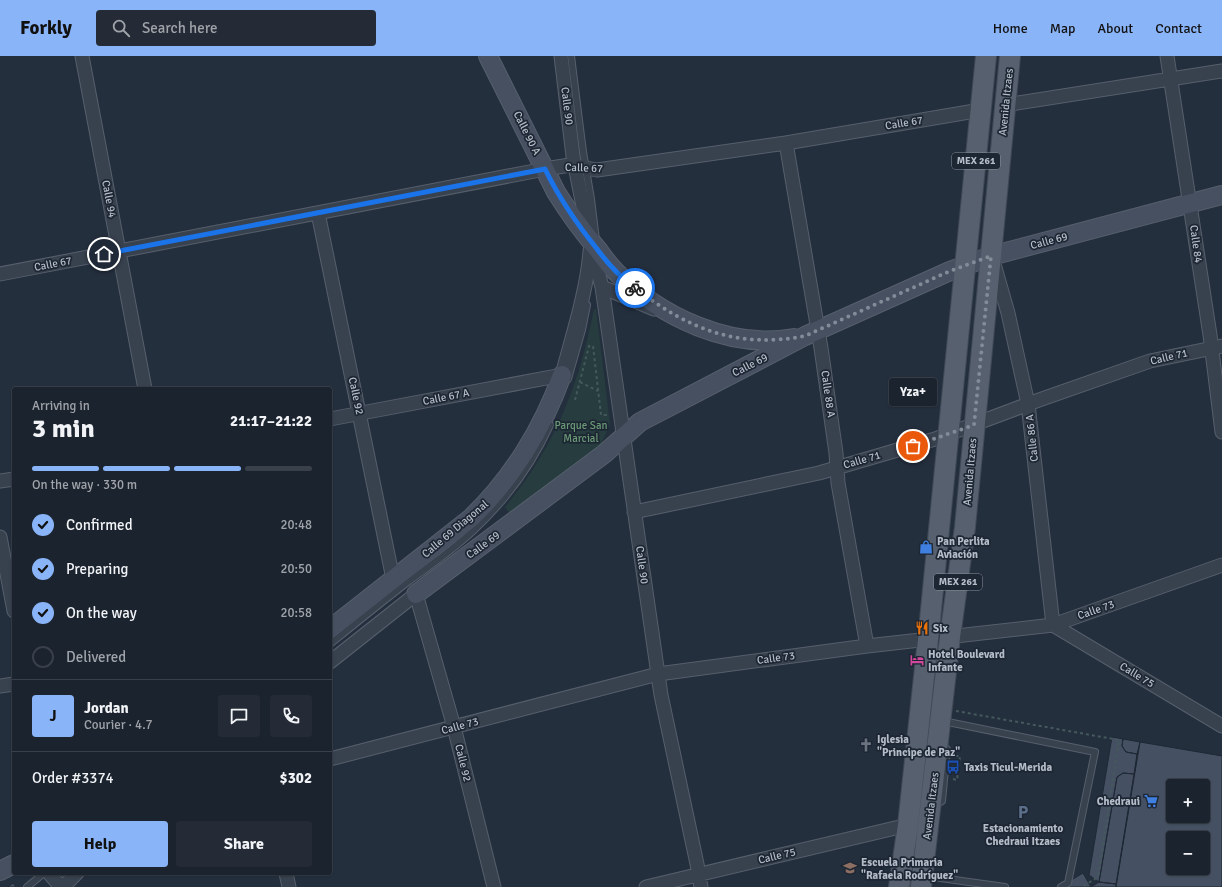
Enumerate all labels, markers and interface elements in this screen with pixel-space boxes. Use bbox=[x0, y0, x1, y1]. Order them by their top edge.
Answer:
search box bbox=[96, 10, 376, 46]
text: Forkly bbox=[20, 16, 72, 40]
icon: search bbox=[110, 17, 132, 39]
text: Search here bbox=[142, 19, 218, 37]
text: Home bbox=[993, 20, 1028, 37]
text: Map bbox=[1050, 20, 1075, 37]
text: About bbox=[1097, 20, 1133, 37]
text: Contact bbox=[1155, 20, 1202, 37]
street label: Avenida Itzaes bbox=[996, 67, 1016, 136]
street label: Calle 90 bbox=[558, 86, 576, 126]
street label: Calle 90 A bbox=[510, 109, 544, 157]
street label: Calle 67 bbox=[884, 114, 924, 132]
road number: MEX 261 bbox=[952, 153, 1000, 169]
street label: Calle 67 bbox=[565, 161, 603, 175]
street label: Calle 94 bbox=[99, 179, 119, 219]
street label: Calle 84 bbox=[1187, 224, 1205, 264]
street label: Calle 69 bbox=[1029, 230, 1069, 252]
pin bbox=[87, 237, 121, 271]
icon: home bbox=[93, 243, 115, 265]
street label: Calle 67 bbox=[33, 254, 73, 274]
courier bbox=[615, 268, 655, 308]
icon: bike bbox=[624, 277, 646, 299]
street label: Calle 71 bbox=[1149, 346, 1189, 368]
street label: Calle 69 bbox=[730, 351, 770, 379]
street label: Calle 88 A bbox=[818, 370, 838, 419]
street label: Calle 92 bbox=[346, 376, 366, 416]
callout: Yza+ bbox=[889, 378, 937, 406]
text: Yza+ bbox=[900, 384, 926, 400]
street label: Calle 67 A bbox=[422, 386, 471, 408]
text: Arriving in bbox=[32, 398, 90, 414]
text: 21:17–21:22 bbox=[230, 412, 312, 430]
text: 3 min bbox=[32, 413, 95, 445]
street label: Calle 86 A bbox=[1023, 414, 1041, 462]
park label: Parque San Marcial bbox=[555, 419, 607, 445]
pin bbox=[896, 429, 930, 463]
icon: bag bbox=[902, 435, 924, 457]
street label: Avenida Itzaes bbox=[961, 438, 979, 506]
street label: Calle 71 bbox=[842, 448, 882, 472]
text: On the way · 330 m bbox=[32, 477, 137, 493]
street label: Calle 69 Diagonal bbox=[419, 497, 491, 561]
icon: check bbox=[32, 514, 54, 536]
text: Confirmed bbox=[66, 516, 133, 534]
text: 20:48 bbox=[280, 517, 312, 533]
street label: Calle 69 bbox=[464, 528, 502, 562]
place label: Pan Perlita Aviación bbox=[937, 535, 990, 561]
shop icon: Pan Perlita Aviación bbox=[918, 539, 934, 555]
street label: Calle 90 bbox=[633, 545, 651, 585]
icon: check bbox=[32, 558, 54, 580]
text: Preparing bbox=[66, 560, 129, 578]
text: 20:50 bbox=[280, 561, 312, 577]
road number: MEX 261 bbox=[934, 574, 982, 590]
street label: Calle 73 bbox=[1076, 598, 1116, 622]
icon: check bbox=[32, 602, 54, 624]
text: On the way bbox=[66, 604, 137, 622]
text: 20:58 bbox=[280, 605, 312, 621]
restaurant icon: Six bbox=[914, 620, 930, 636]
place label: Six bbox=[933, 622, 948, 635]
text: Delivered bbox=[66, 648, 126, 666]
place label: Hotel Boulevard Infante bbox=[928, 648, 1005, 674]
street label: Calle 73 bbox=[756, 649, 796, 667]
hotel icon: Hotel Boulevard Infante bbox=[909, 652, 925, 668]
street label: Calle 75 bbox=[1117, 660, 1157, 690]
button: chat bbox=[218, 695, 260, 737]
button: phone bbox=[270, 695, 312, 737]
text: Jordan bbox=[84, 699, 129, 717]
text: J bbox=[49, 707, 57, 725]
street label: Calle 73 bbox=[440, 715, 480, 737]
text: Courier · 4.7 bbox=[84, 717, 153, 733]
place label: Iglesia "Principe de Paz" bbox=[877, 733, 960, 759]
church icon: Iglesia "Principe de Paz" bbox=[858, 737, 874, 753]
street label: Calle 92 bbox=[452, 743, 474, 783]
bus stop icon: Taxis Ticul-Merida bbox=[945, 759, 961, 775]
place label: Taxis Ticul-Merida bbox=[964, 761, 1052, 774]
text: Order #3374 bbox=[32, 769, 114, 787]
text: $302 bbox=[280, 769, 312, 787]
street label: Avenida Itzaes bbox=[920, 771, 942, 840]
map controls bbox=[1166, 779, 1210, 875]
button: + bbox=[1166, 779, 1210, 823]
supermarket icon: Chedraui bbox=[1143, 793, 1159, 809]
place label: Chedraui bbox=[1097, 795, 1140, 808]
parking icon: Estacionamiento Chedraui Itzaes bbox=[1015, 804, 1031, 820]
button: Help bbox=[32, 821, 168, 867]
button: Share bbox=[176, 821, 312, 867]
place label: Estacionamiento Chedraui Itzaes bbox=[983, 822, 1063, 848]
button: − bbox=[1166, 831, 1210, 875]
street label: Calle 75 bbox=[757, 845, 797, 867]
place label: Escuela Primaria "Rafaela Rodríguez" bbox=[861, 856, 958, 882]
school or university icon: Escuela Primaria "Rafaela Rodríguez" bbox=[842, 860, 858, 876]

